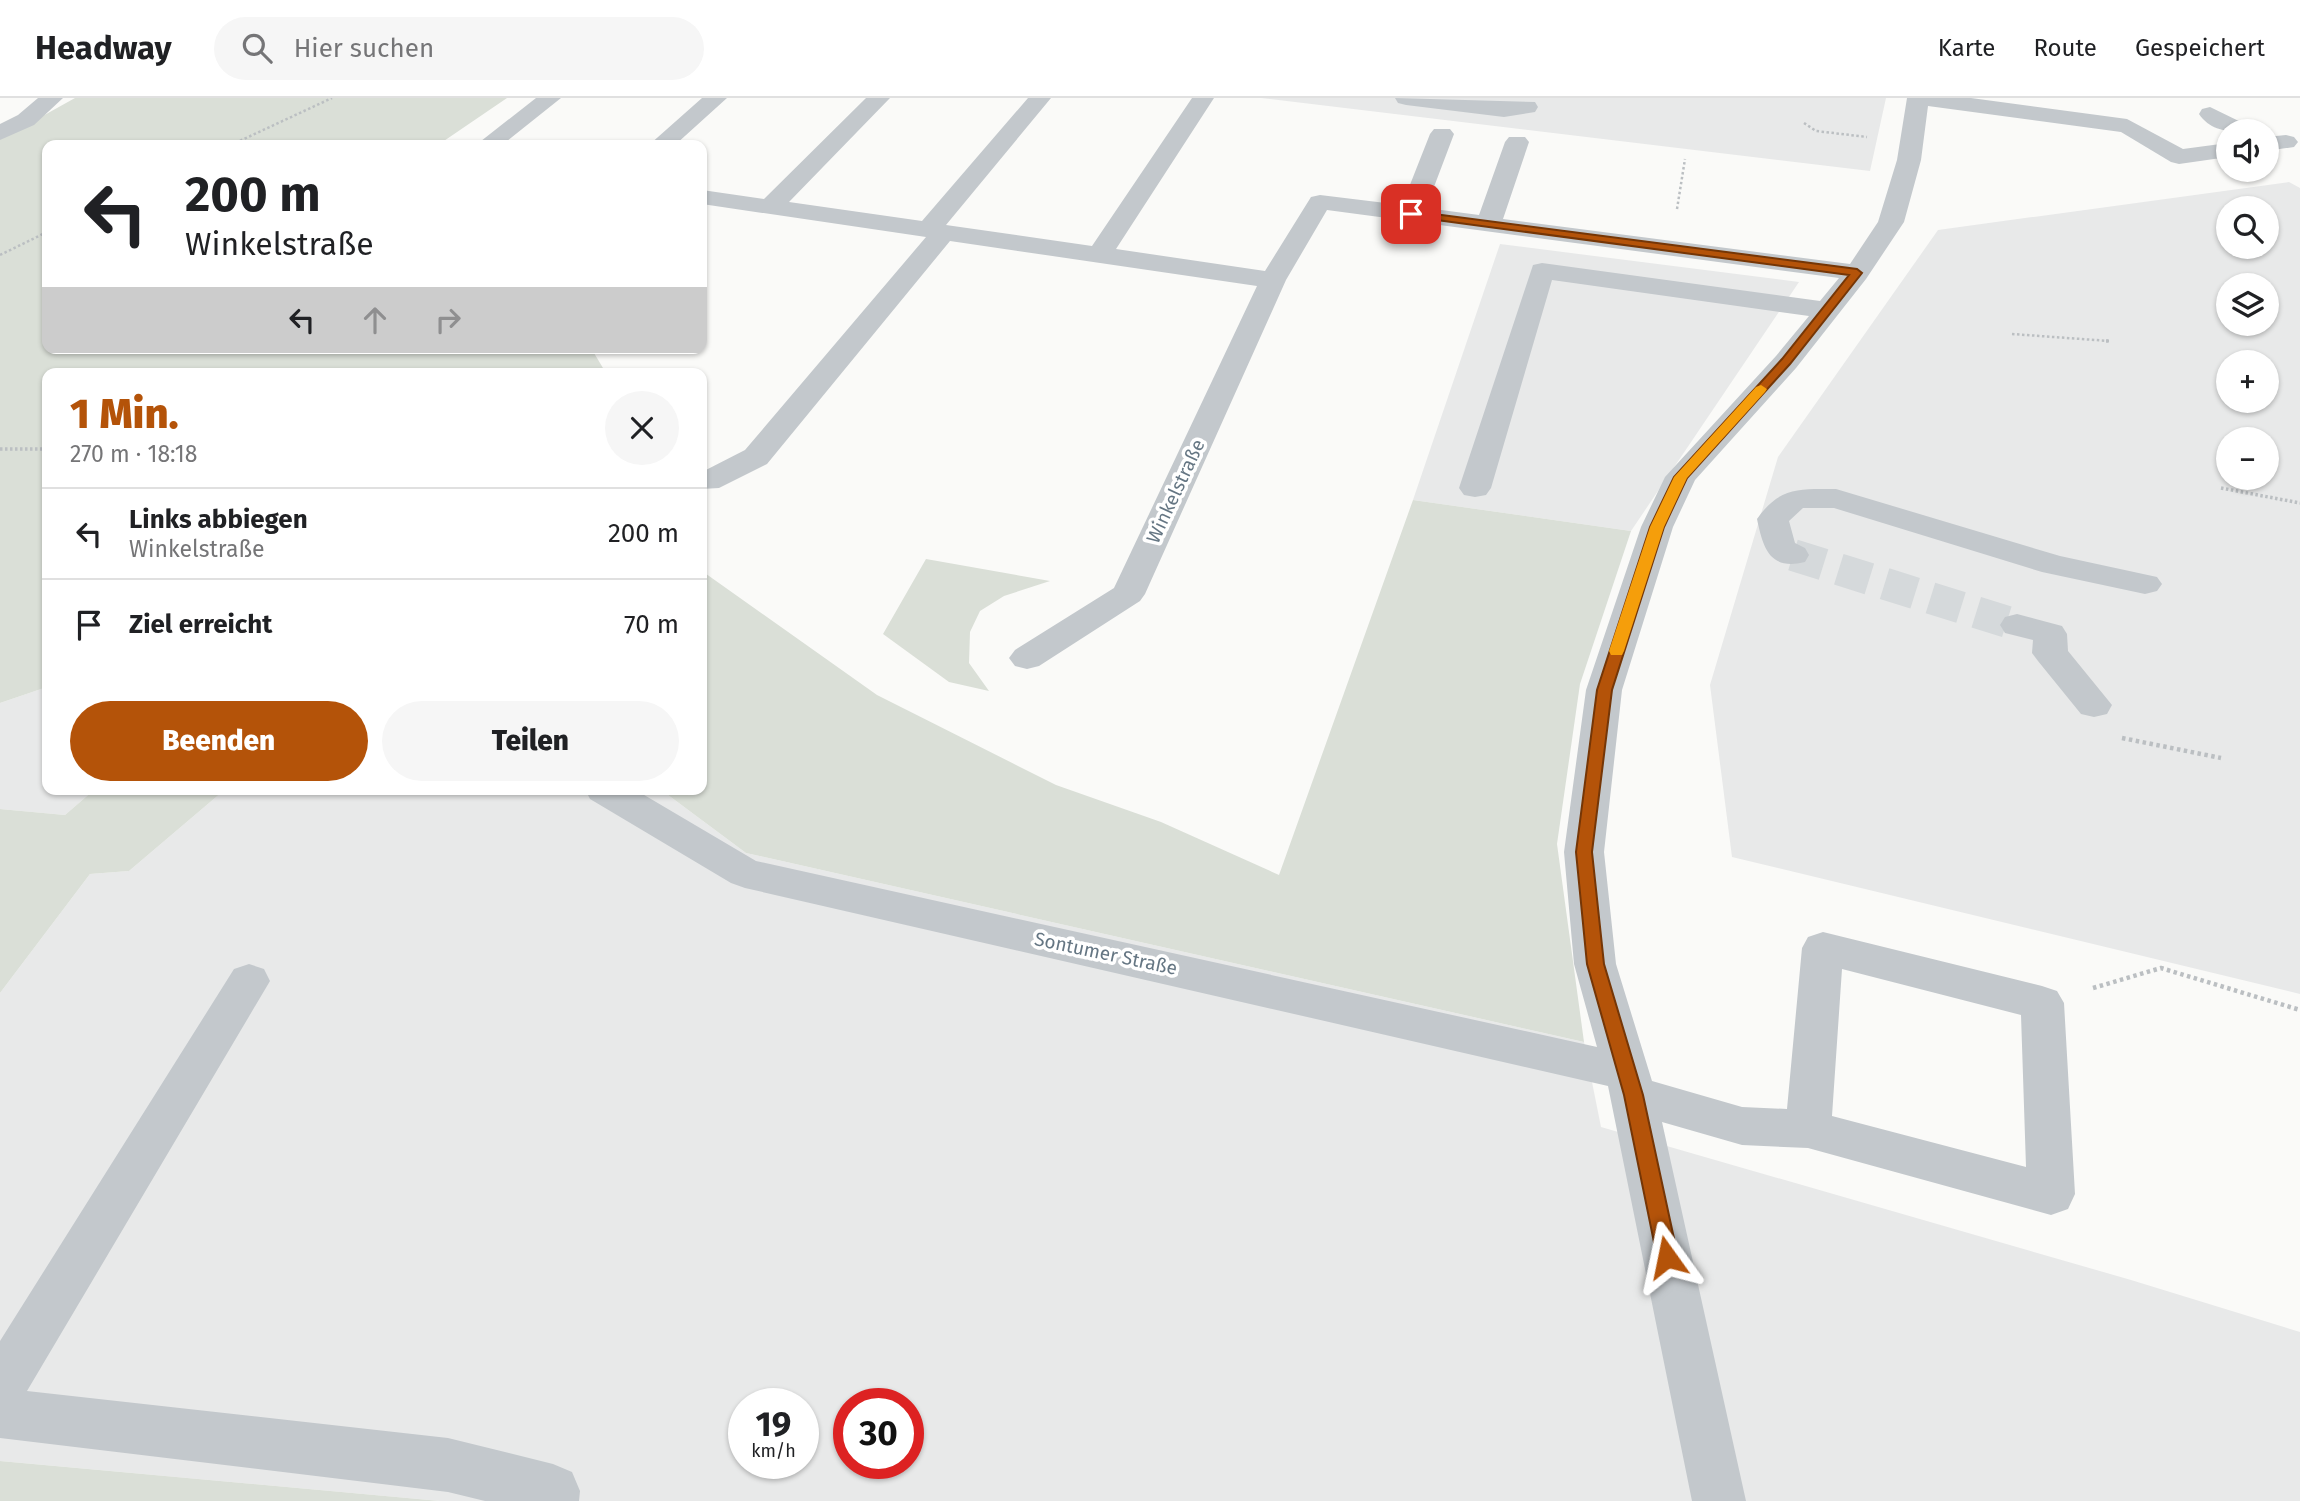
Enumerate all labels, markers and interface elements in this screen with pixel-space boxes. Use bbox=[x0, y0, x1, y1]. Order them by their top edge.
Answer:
search box bbox=[214, 17, 704, 80]
text: Headway bbox=[35, 28, 172, 68]
icon: search bbox=[238, 29, 276, 67]
text: Hier suchen bbox=[294, 33, 434, 64]
text: Karte bbox=[1938, 34, 1995, 62]
text: Route bbox=[2033, 34, 2097, 62]
text: Gespeichert bbox=[2135, 34, 2265, 62]
map controls bbox=[2216, 119, 2279, 490]
button: sound bbox=[2216, 119, 2279, 182]
text: 200 m bbox=[185, 165, 321, 224]
icon: left bbox=[70, 168, 161, 259]
pin bbox=[1381, 184, 1441, 244]
icon: arrive bbox=[1392, 195, 1430, 233]
button: search bbox=[2216, 196, 2279, 259]
text: Winkelstraße bbox=[185, 225, 374, 263]
button: layers bbox=[2216, 273, 2279, 336]
icon: left bbox=[283, 301, 321, 339]
icon: ahead bbox=[356, 301, 394, 339]
icon: right bbox=[429, 301, 467, 339]
button: + bbox=[2216, 350, 2279, 413]
text: 1 Min. bbox=[70, 389, 179, 439]
button: close bbox=[605, 391, 679, 465]
button: − bbox=[2216, 427, 2279, 490]
street label: Winkelstraße bbox=[1141, 436, 1210, 547]
text: 270 m · 18:18 bbox=[70, 440, 197, 468]
text: Links abbiegen bbox=[129, 504, 308, 535]
icon: left bbox=[70, 515, 108, 553]
text: 200 m bbox=[608, 518, 679, 549]
text: Winkelstraße bbox=[129, 535, 265, 563]
icon: arrive bbox=[70, 606, 108, 644]
text: Ziel erreicht bbox=[129, 609, 272, 640]
text: 70 m bbox=[624, 609, 679, 640]
button: Beenden bbox=[70, 701, 368, 781]
button: Teilen bbox=[382, 701, 679, 781]
street label: Sontumer Straße bbox=[1032, 927, 1179, 980]
position arrow bbox=[1630, 1220, 1704, 1294]
speed limit sign: 30 bbox=[833, 1388, 924, 1479]
text: 19 bbox=[756, 1403, 791, 1445]
text: km/h bbox=[751, 1440, 796, 1462]

